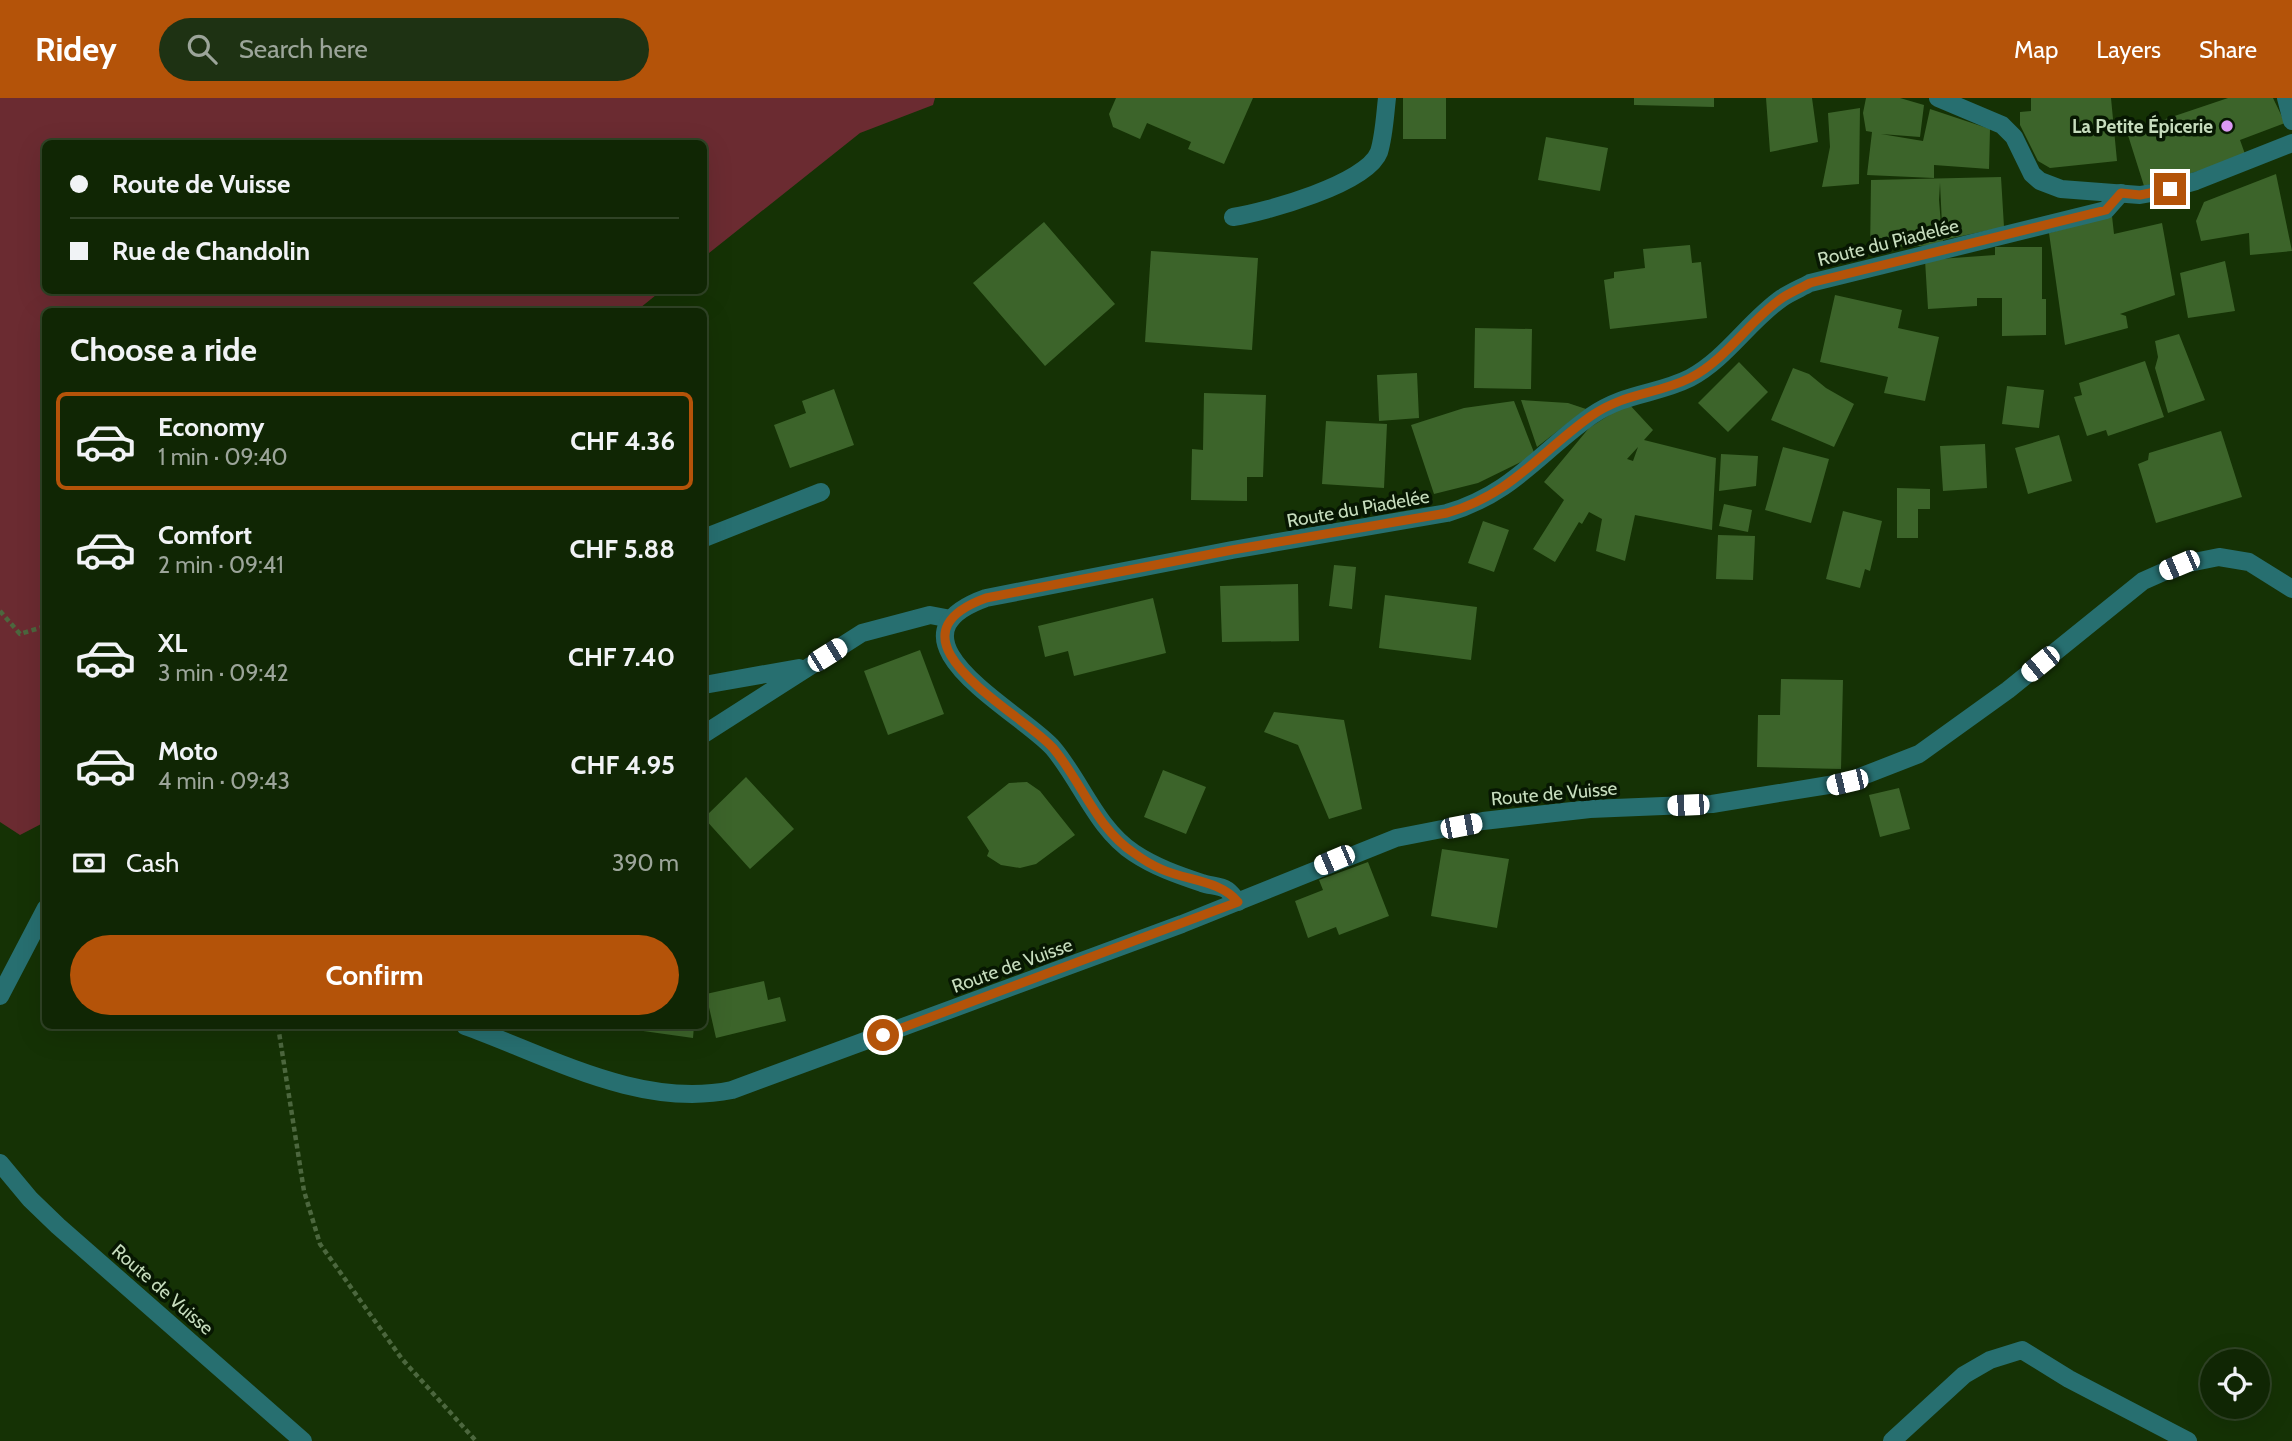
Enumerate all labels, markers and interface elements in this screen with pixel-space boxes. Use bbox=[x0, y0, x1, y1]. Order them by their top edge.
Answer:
search box bbox=[159, 18, 649, 81]
text: Ridey bbox=[35, 29, 117, 69]
icon: search bbox=[183, 30, 221, 68]
text: Search here bbox=[239, 33, 368, 65]
text: Map bbox=[2014, 35, 2058, 64]
text: Layers bbox=[2096, 35, 2161, 64]
text: Share bbox=[2199, 35, 2257, 64]
place label: La Petite Épicerie bbox=[2072, 114, 2213, 138]
marker: La Petite Épicerie bbox=[2219, 118, 2235, 134]
text: Route de Vuisse bbox=[112, 168, 290, 200]
route end bbox=[2154, 173, 2186, 205]
street label: Route du Piadelée bbox=[1815, 214, 1961, 271]
text: Rue de Chandolin bbox=[112, 235, 310, 267]
text: Choose a ride bbox=[70, 330, 257, 369]
icon: car bbox=[74, 410, 137, 473]
text: Economy bbox=[158, 411, 264, 443]
text: CHF 4.36 bbox=[570, 425, 675, 457]
text: 1 min · 09:40 bbox=[158, 443, 288, 471]
street label: Route du Piadelée bbox=[1285, 485, 1432, 532]
icon: car bbox=[74, 518, 137, 581]
text: Comfort bbox=[158, 519, 252, 551]
text: CHF 5.88 bbox=[570, 533, 675, 565]
car bbox=[2156, 547, 2203, 583]
text: 2 min · 09:41 bbox=[158, 551, 284, 579]
icon: car bbox=[74, 626, 137, 689]
text: XL bbox=[158, 627, 187, 659]
car bbox=[804, 635, 851, 675]
text: CHF 7.40 bbox=[568, 641, 675, 673]
car bbox=[2018, 643, 2063, 685]
text: 3 min · 09:42 bbox=[158, 659, 289, 687]
icon: car bbox=[74, 734, 137, 797]
text: Moto bbox=[158, 735, 218, 767]
text: CHF 4.95 bbox=[571, 749, 675, 781]
text: 4 min · 09:43 bbox=[158, 767, 290, 795]
car bbox=[1825, 767, 1870, 797]
street label: Route de Vuisse bbox=[1490, 776, 1618, 810]
car bbox=[1667, 794, 1710, 816]
car bbox=[1439, 812, 1484, 840]
car bbox=[1311, 842, 1358, 878]
icon: cash bbox=[70, 844, 108, 882]
text: Cash bbox=[126, 847, 179, 879]
text: 390 m bbox=[612, 849, 679, 877]
street label: Route de Vuisse bbox=[949, 933, 1076, 998]
button: Confirm bbox=[70, 935, 679, 1015]
route start bbox=[867, 1019, 899, 1051]
street label: Route de Vuisse bbox=[107, 1239, 218, 1340]
map controls bbox=[2200, 1349, 2270, 1419]
button: locate bbox=[2200, 1349, 2270, 1419]

